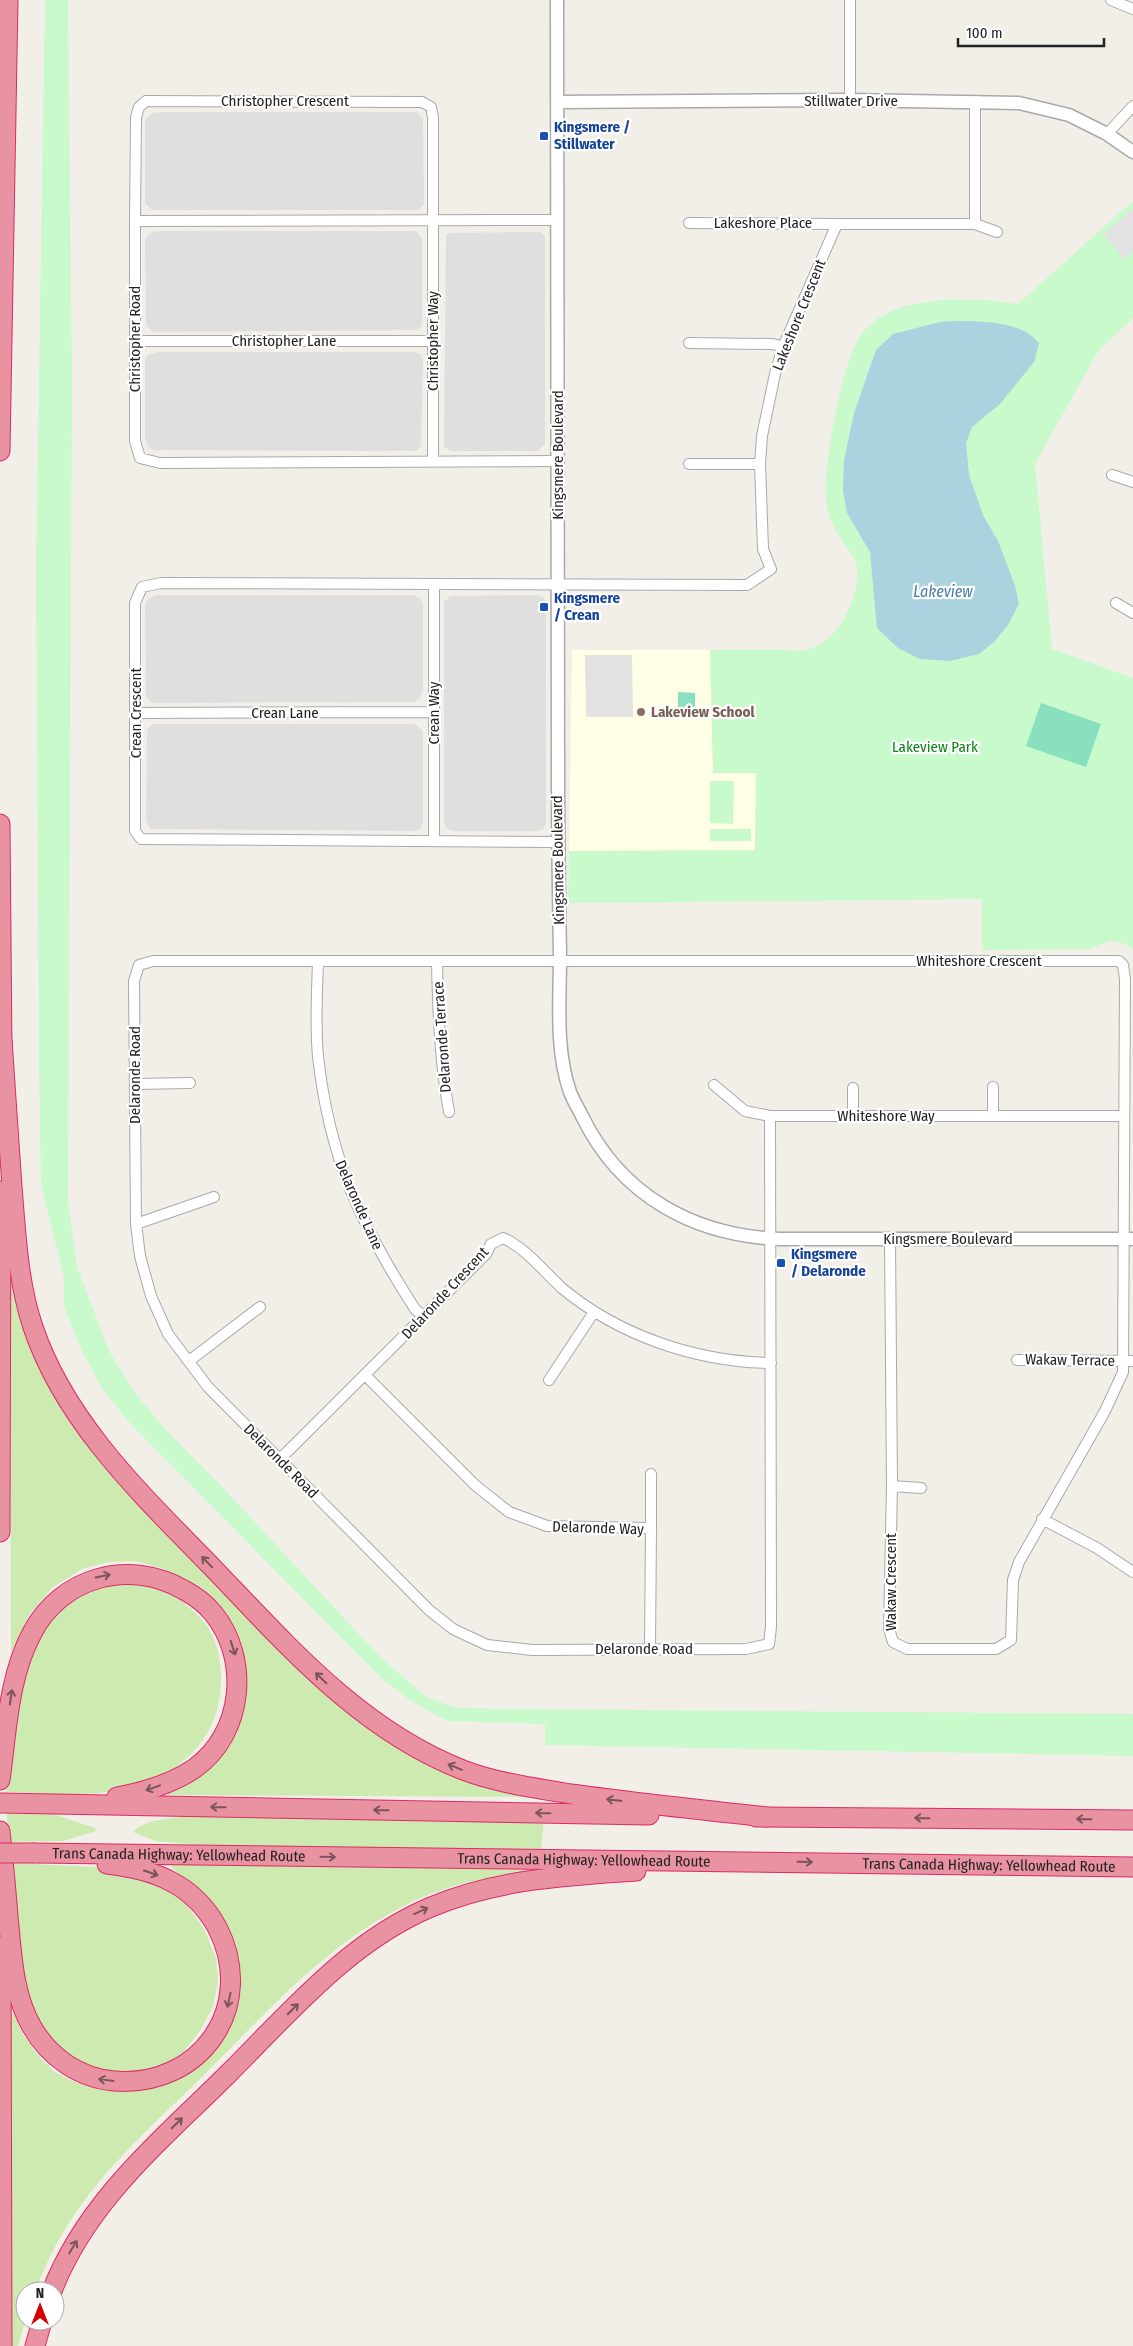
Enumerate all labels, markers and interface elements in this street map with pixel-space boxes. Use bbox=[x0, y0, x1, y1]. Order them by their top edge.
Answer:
scale bar bbox=[958, 15, 1104, 47]
text: 100 m bbox=[966, 24, 1003, 42]
street label: Christopher Crescent bbox=[221, 92, 349, 110]
street label: Stillwater Drive bbox=[804, 92, 898, 110]
place label: Kingsmere / Stillwater bbox=[554, 118, 630, 153]
marker: Kingsmere / Stillwater bbox=[538, 130, 550, 142]
street label: Lakeshore Place bbox=[714, 214, 812, 232]
street label: Lakeshore Crescent bbox=[768, 257, 830, 373]
street label: Christopher Road bbox=[126, 286, 144, 392]
street label: Christopher Way bbox=[424, 291, 442, 391]
street label: Christopher Lane bbox=[232, 332, 336, 350]
street label: Kingsmere Boulevard bbox=[549, 390, 567, 520]
water label: Lakeview bbox=[913, 582, 973, 601]
place label: Kingsmere / Crean bbox=[554, 589, 620, 624]
marker: Kingsmere / Crean bbox=[538, 601, 550, 613]
street label: Crean Crescent bbox=[127, 668, 145, 758]
street label: Crean Way bbox=[425, 681, 443, 744]
place label: Lakeview School bbox=[651, 703, 755, 721]
street label: Crean Lane bbox=[251, 704, 319, 722]
marker: Lakeview School bbox=[635, 706, 647, 718]
park label: Lakeview Park bbox=[892, 738, 978, 756]
street label: Kingsmere Boulevard bbox=[548, 795, 568, 925]
street label: Whiteshore Crescent bbox=[916, 952, 1042, 970]
street label: Delaronde Terrace bbox=[429, 981, 455, 1093]
street label: Delaronde Road bbox=[126, 1026, 144, 1124]
street label: Whiteshore Way bbox=[837, 1107, 935, 1125]
street label: Delaronde Lane bbox=[331, 1157, 387, 1253]
street label: Kingsmere Boulevard bbox=[883, 1230, 1013, 1248]
street label: Delaronde Crescent bbox=[398, 1243, 492, 1343]
place label: Kingsmere / Delaronde bbox=[791, 1245, 866, 1280]
marker: Kingsmere / Delaronde bbox=[775, 1257, 787, 1269]
street label: Wakaw Terrace bbox=[1025, 1350, 1115, 1370]
street label: Delaronde Road bbox=[240, 1420, 322, 1502]
street label: Delaronde Way bbox=[552, 1517, 644, 1539]
street label: Wakaw Crescent bbox=[882, 1533, 900, 1631]
one-way arrow bbox=[201, 1555, 213, 1568]
one-way arrow bbox=[95, 1571, 111, 1580]
one-way arrow bbox=[228, 1640, 238, 1656]
street label: Delaronde Road bbox=[595, 1640, 693, 1658]
one-way arrow bbox=[315, 1671, 327, 1684]
one-way arrow bbox=[7, 1690, 17, 1706]
one-way arrow bbox=[448, 1761, 463, 1770]
one-way arrow bbox=[146, 1784, 162, 1793]
one-way arrow bbox=[606, 1795, 622, 1805]
one-way arrow bbox=[210, 1802, 226, 1812]
one-way arrow bbox=[373, 1805, 389, 1815]
one-way arrow bbox=[535, 1808, 552, 1818]
one-way arrow bbox=[914, 1813, 930, 1823]
one-way arrow bbox=[1077, 1815, 1093, 1824]
street label: Trans Canada Highway: Yellowhead Route bbox=[52, 1844, 306, 1865]
street label: Trans Canada Highway: Yellowhead Route bbox=[457, 1849, 711, 1871]
one-way arrow bbox=[320, 1852, 336, 1862]
street label: Trans Canada Highway: Yellowhead Route bbox=[862, 1855, 1116, 1876]
one-way arrow bbox=[797, 1857, 813, 1867]
one-way arrow bbox=[143, 1869, 159, 1879]
one-way arrow bbox=[413, 1906, 428, 1916]
one-way arrow bbox=[223, 1991, 233, 2007]
one-way arrow bbox=[287, 2003, 299, 2015]
one-way arrow bbox=[99, 2075, 115, 2085]
one-way arrow bbox=[171, 2117, 183, 2129]
one-way arrow bbox=[69, 2241, 79, 2255]
north arrow bbox=[15, 2281, 65, 2331]
text: N bbox=[36, 2285, 44, 2302]

